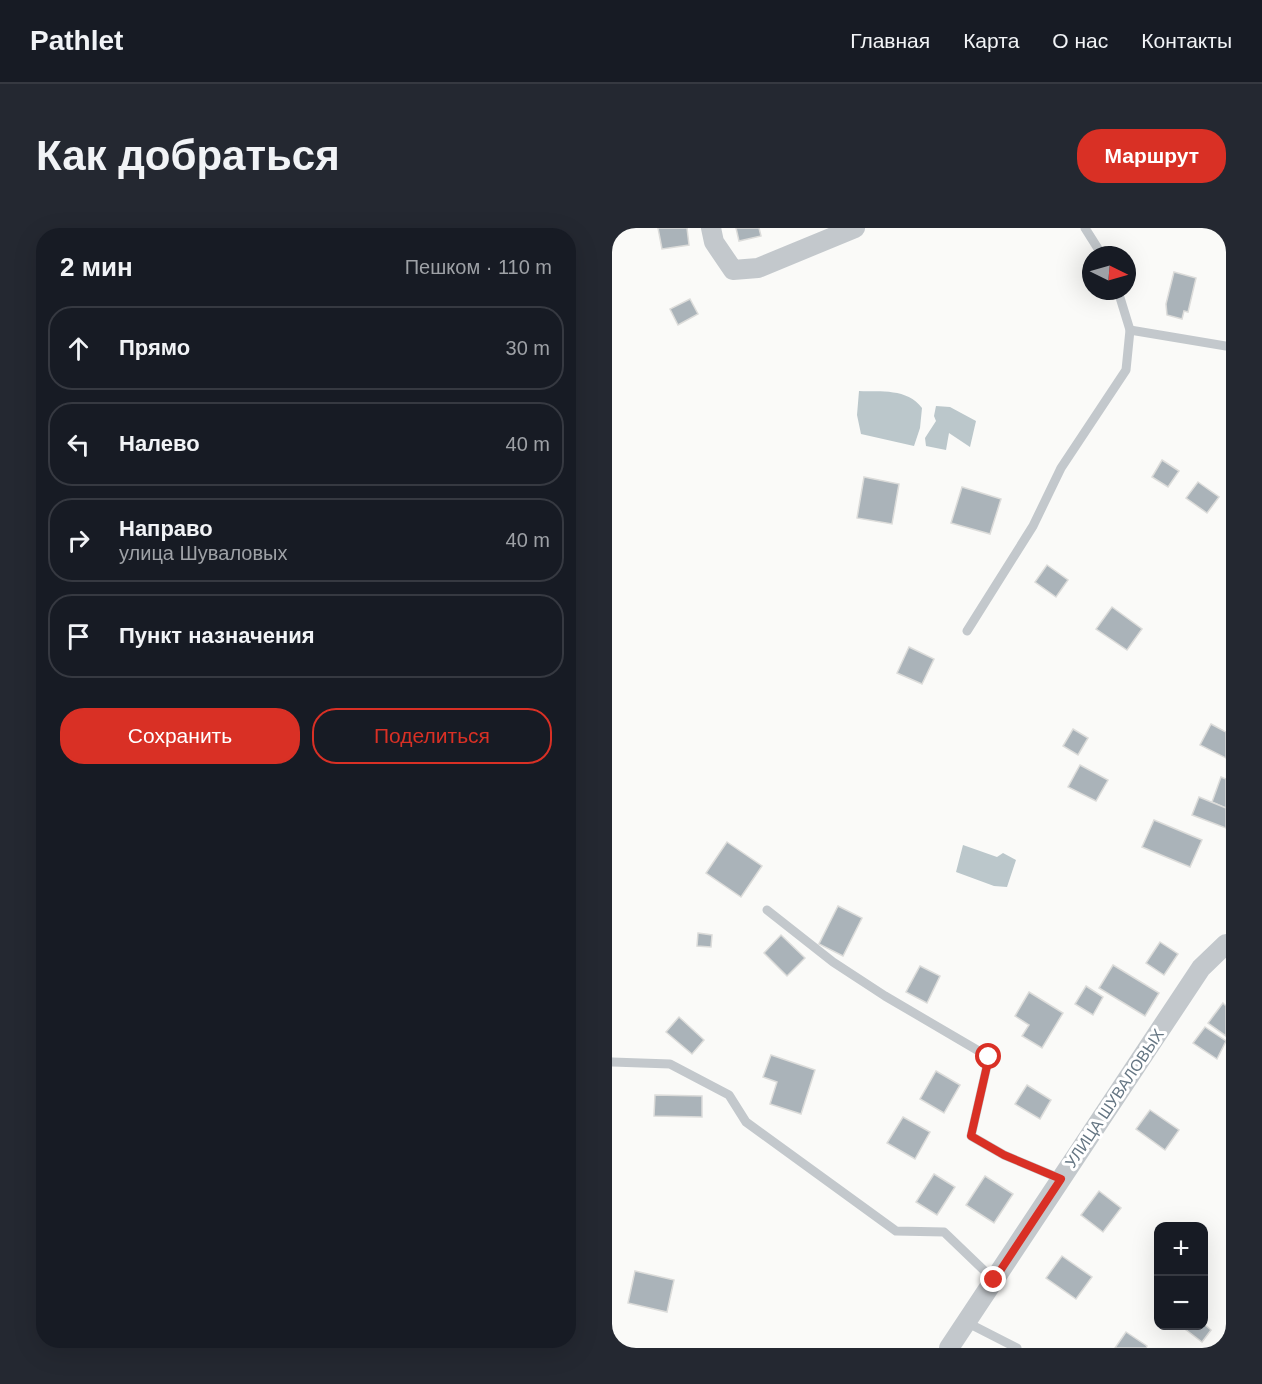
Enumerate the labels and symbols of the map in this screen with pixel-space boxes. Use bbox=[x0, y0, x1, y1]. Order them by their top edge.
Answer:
north arrow bbox=[1082, 246, 1136, 300]
street label: УЛИЦА ШУВАЛОВЫХ bbox=[1062, 1026, 1167, 1171]
route start bbox=[975, 1043, 1001, 1069]
route end bbox=[980, 1266, 1006, 1292]

